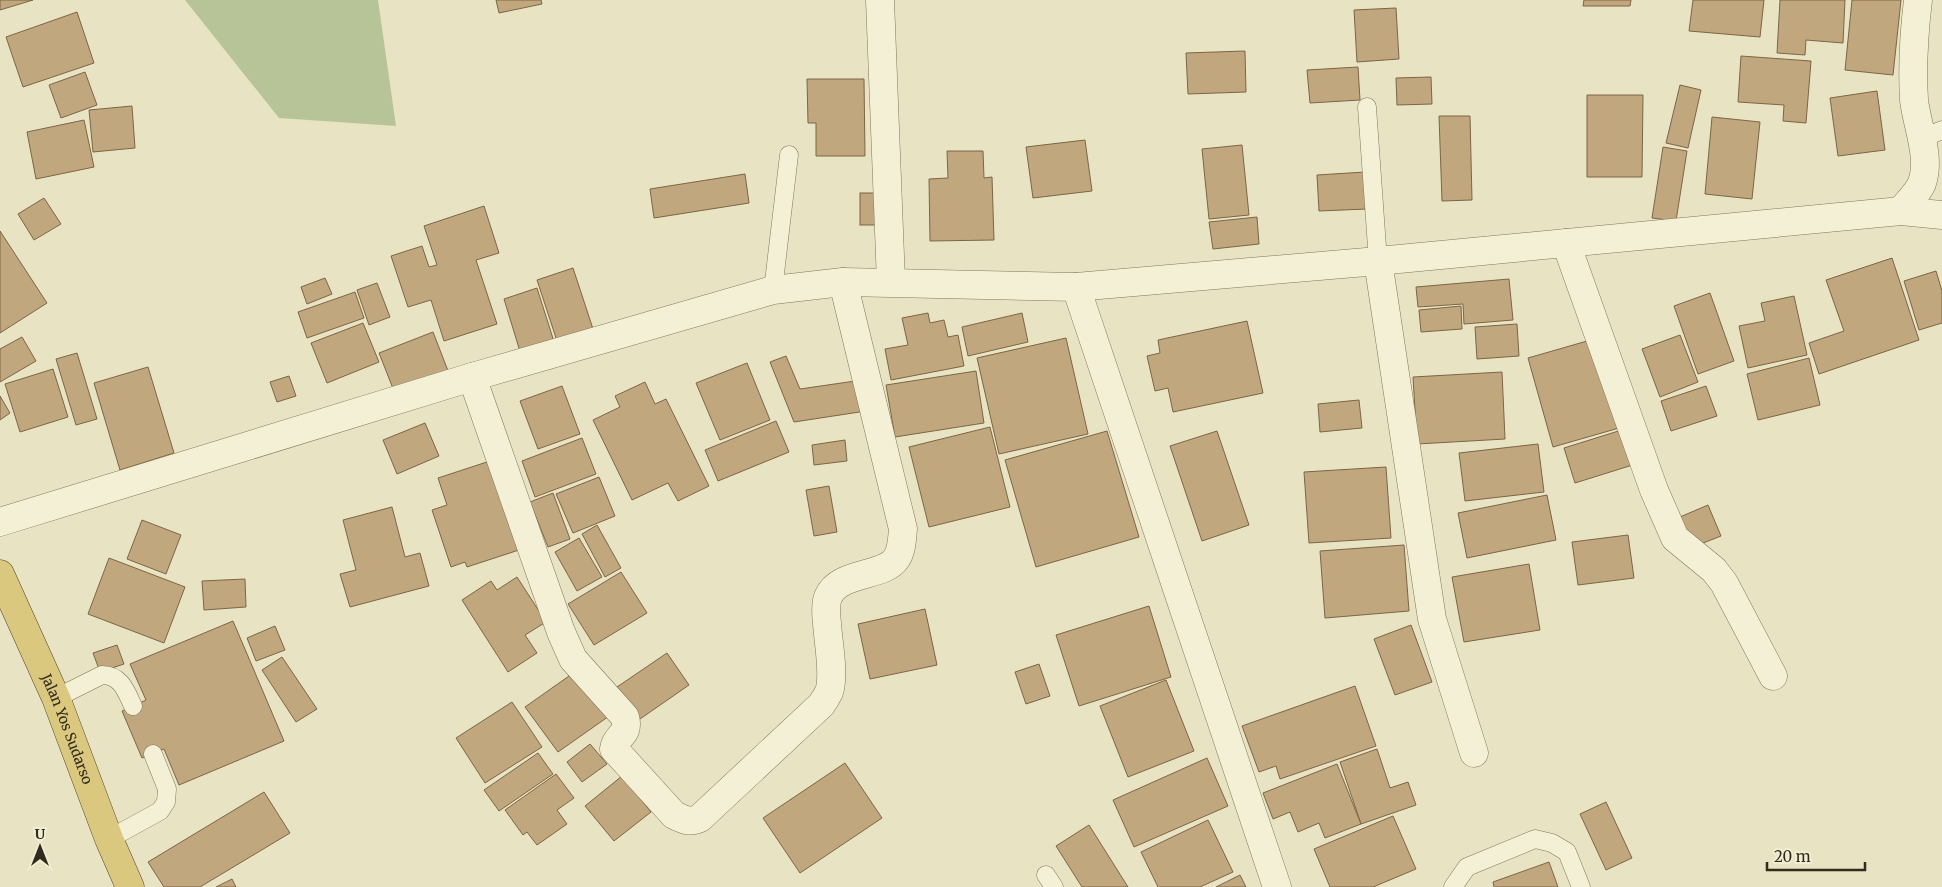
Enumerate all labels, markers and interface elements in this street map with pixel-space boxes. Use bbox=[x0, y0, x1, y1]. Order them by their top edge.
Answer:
street label: Jalan Yos Sudarso bbox=[37, 670, 97, 787]
north arrow bbox=[15, 822, 65, 872]
text: U bbox=[35, 825, 46, 843]
scale bar bbox=[1767, 840, 1864, 872]
text: 20 m bbox=[1774, 847, 1811, 866]

